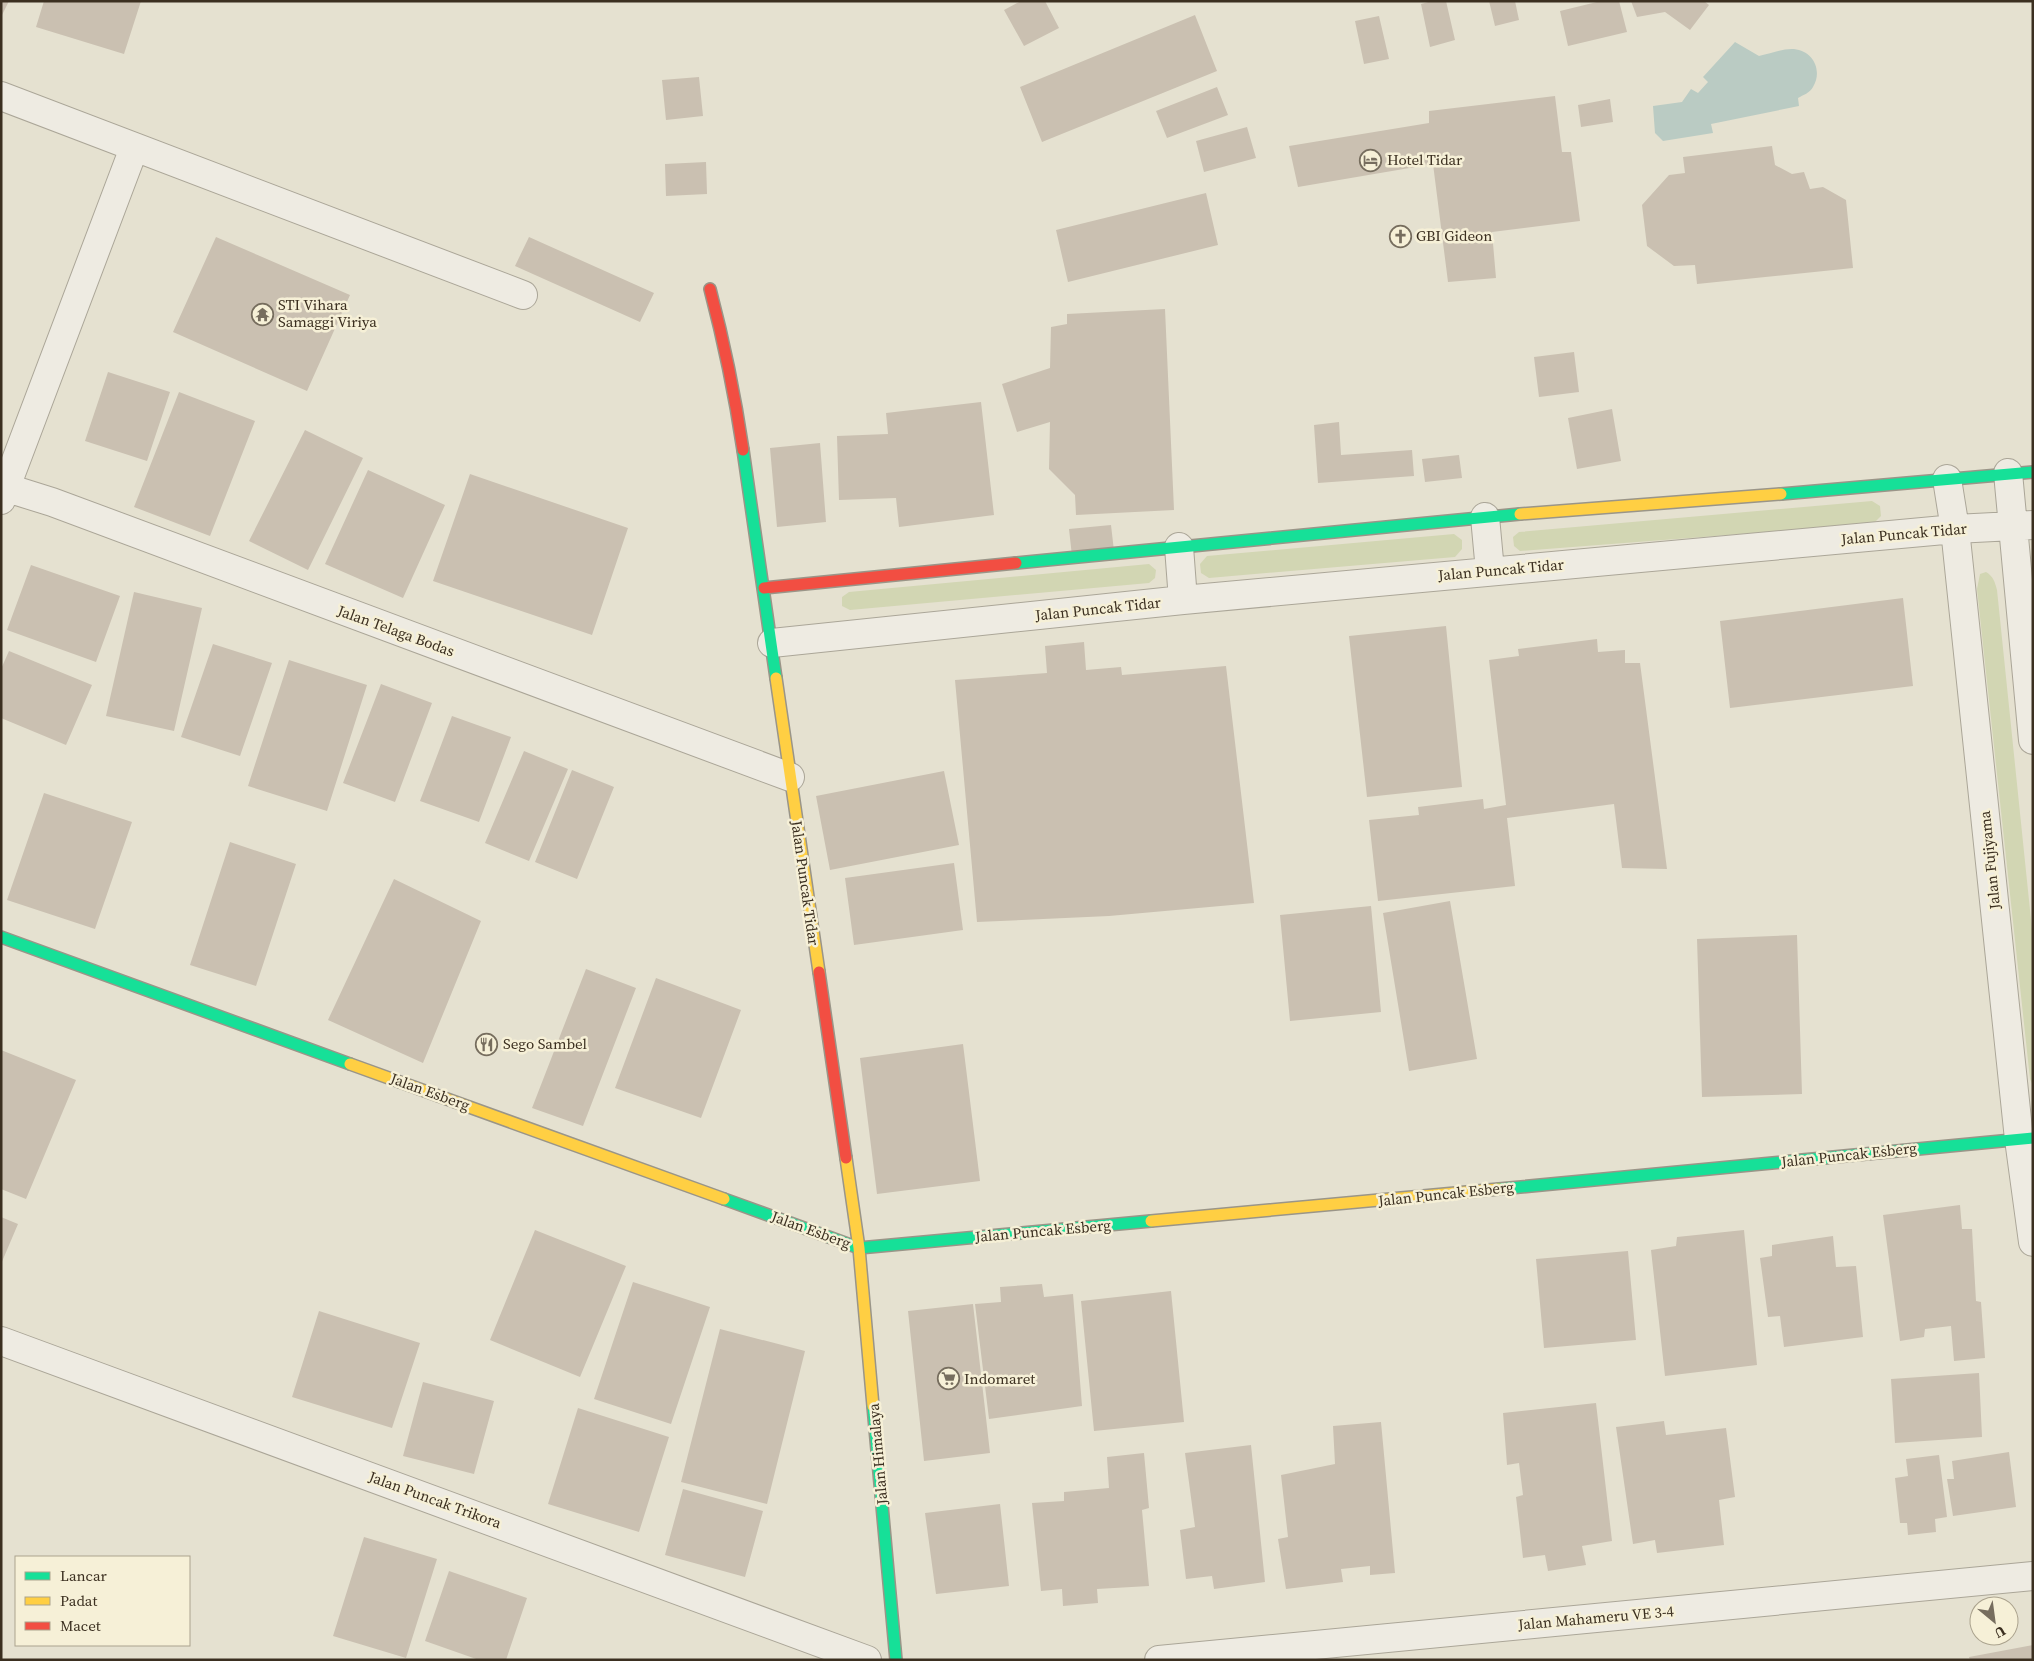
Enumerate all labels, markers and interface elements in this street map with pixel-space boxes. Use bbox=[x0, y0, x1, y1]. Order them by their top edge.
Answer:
hotel icon: Hotel Tidar bbox=[1359, 148, 1383, 172]
place label: Hotel Tidar bbox=[1387, 149, 1463, 170]
church icon: GBI Gideon bbox=[1388, 224, 1412, 248]
place label: GBI Gideon bbox=[1416, 225, 1492, 246]
place label: STI Vihara Samaggi Viriya bbox=[278, 294, 377, 332]
temple icon: STI Vihara Samaggi Viriya bbox=[250, 302, 274, 326]
street label: Jalan Puncak Tidar bbox=[1839, 517, 1968, 550]
street label: Jalan Puncak Tidar bbox=[1436, 553, 1565, 586]
street label: Jalan Puncak Tidar bbox=[1033, 591, 1162, 626]
street label: Jalan Telaga Bodas bbox=[334, 599, 458, 661]
street label: Jalan Fujiyama bbox=[1974, 809, 2005, 911]
street label: Jalan Puncak Tidar bbox=[786, 818, 825, 947]
restaurant icon: Sego Sambel bbox=[475, 1032, 499, 1056]
place label: Sego Sambel bbox=[503, 1033, 588, 1054]
street label: Jalan Esberg bbox=[387, 1067, 473, 1116]
street label: Jalan Puncak Esberg bbox=[1779, 1137, 1918, 1172]
street label: Jalan Puncak Esberg bbox=[1376, 1176, 1515, 1211]
street label: Jalan Esberg bbox=[768, 1205, 854, 1254]
street label: Jalan Puncak Esberg bbox=[973, 1214, 1112, 1247]
supermarket icon: Indomaret bbox=[936, 1367, 960, 1391]
place label: Indomaret bbox=[964, 1368, 1035, 1389]
street label: Jalan Himalaya bbox=[863, 1402, 892, 1507]
street label: Jalan Puncak Trikora bbox=[365, 1465, 505, 1533]
legend bbox=[15, 1556, 190, 1646]
text: Lancar bbox=[60, 1565, 107, 1586]
text: Padat bbox=[60, 1590, 97, 1611]
north arrow bbox=[1969, 1596, 2019, 1646]
street label: Jalan Mahameru VE 3-4 bbox=[1516, 1600, 1675, 1635]
text: Macet bbox=[60, 1615, 101, 1636]
text: U bbox=[1991, 1621, 2010, 1644]

